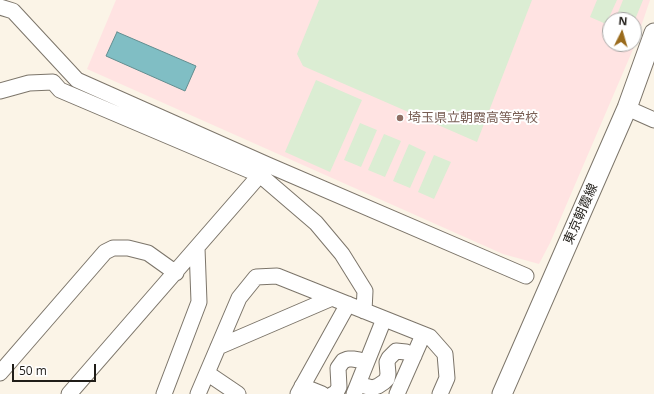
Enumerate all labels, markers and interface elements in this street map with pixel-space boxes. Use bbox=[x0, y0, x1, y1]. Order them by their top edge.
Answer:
north arrow bbox=[602, 12, 642, 52]
text: N bbox=[618, 13, 628, 28]
place label: 埼玉県立朝霞高等学校 bbox=[408, 110, 538, 126]
marker: 埼玉県立朝霞高等学校 bbox=[395, 113, 405, 123]
street label: 東京朝霞線 bbox=[561, 181, 601, 247]
scale bar bbox=[14, 356, 98, 382]
text: 50 m bbox=[19, 362, 47, 379]

